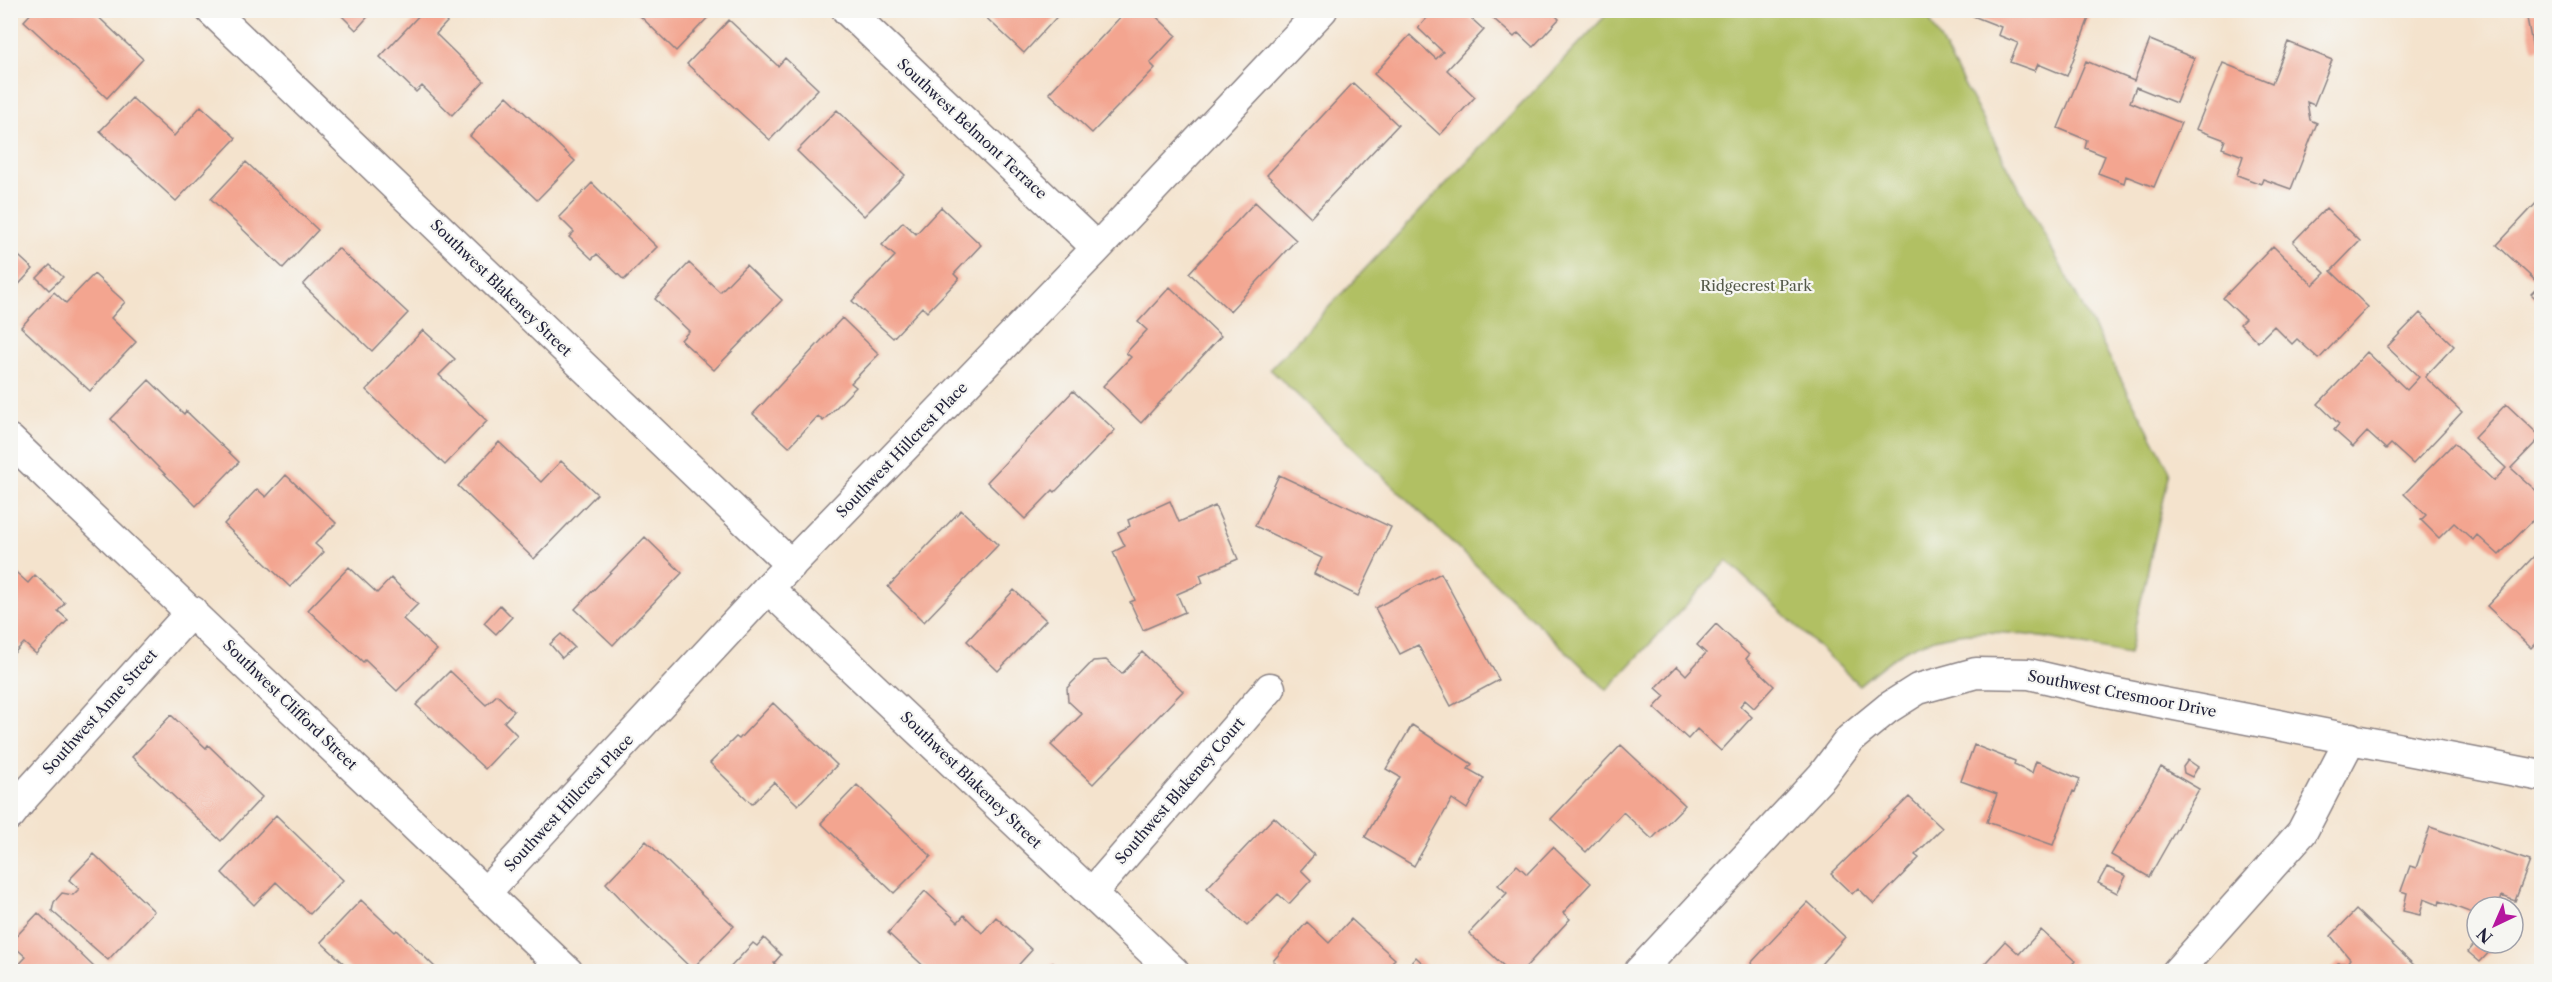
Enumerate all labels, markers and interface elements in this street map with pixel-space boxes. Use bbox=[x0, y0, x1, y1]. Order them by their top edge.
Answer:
street label: Southwest Belmont Terrace bbox=[894, 54, 1051, 203]
street label: Southwest Blakeney Street bbox=[427, 215, 576, 361]
park label: Ridgecrest Park bbox=[1700, 276, 1813, 295]
street label: Southwest Hillcrest Place bbox=[832, 378, 971, 521]
street label: Southwest Clifford Street bbox=[219, 635, 362, 774]
street label: Southwest Anne Street bbox=[38, 645, 161, 778]
street label: Southwest Cresmoor Drive bbox=[2026, 666, 2218, 721]
street label: Southwest Blakeney Street bbox=[897, 707, 1046, 853]
street label: Southwest Blakeney Court bbox=[1111, 713, 1249, 868]
street label: Southwest Hillcrest Place bbox=[500, 730, 637, 875]
north arrow bbox=[2465, 895, 2525, 955]
text: N bbox=[2473, 924, 2497, 948]

